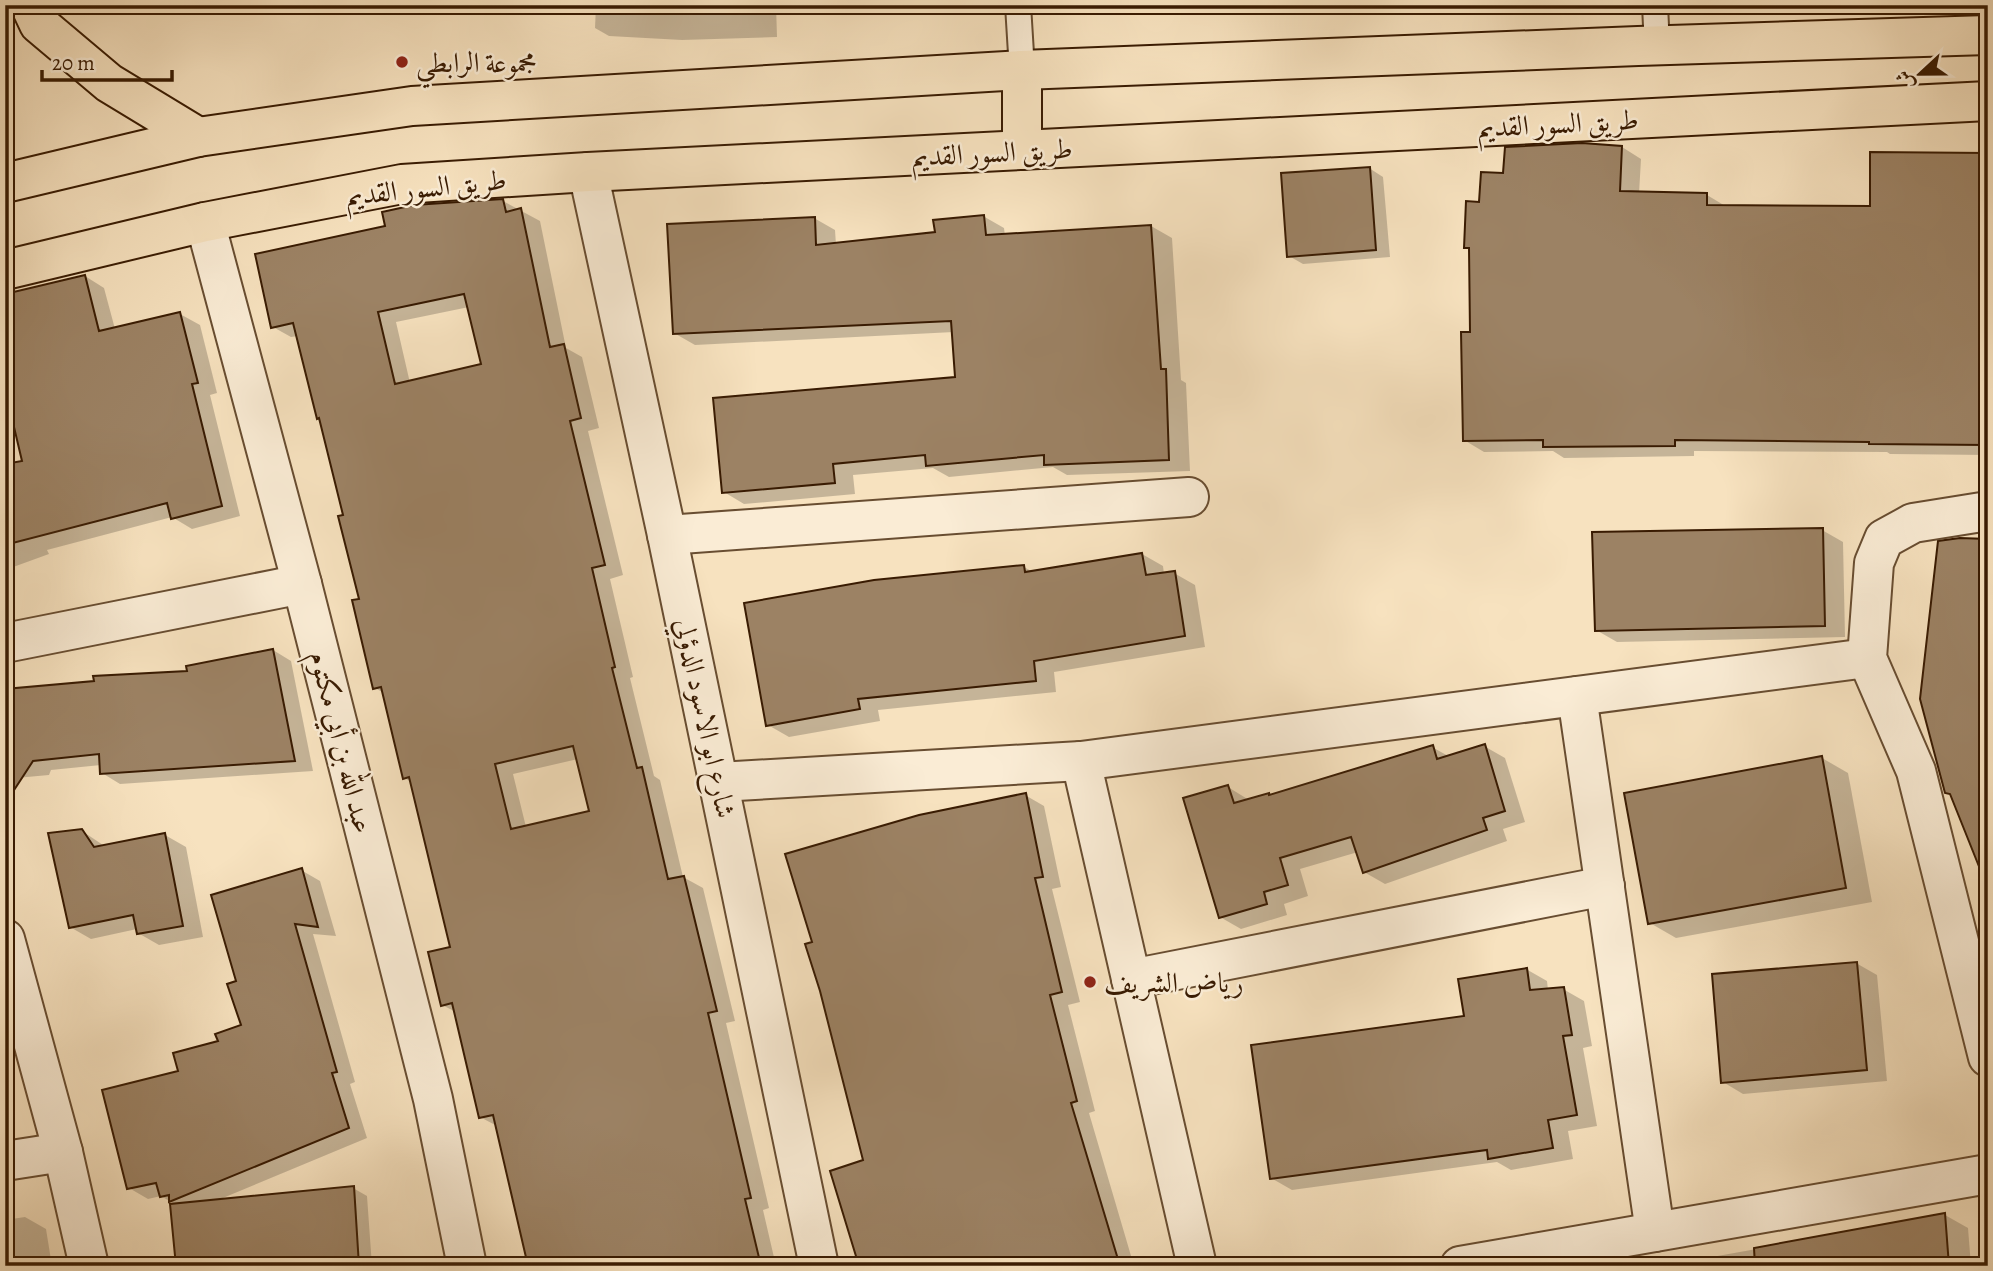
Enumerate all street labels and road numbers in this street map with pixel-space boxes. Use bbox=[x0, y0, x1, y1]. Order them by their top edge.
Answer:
street label: طريق السور القديم bbox=[1476, 101, 1640, 152]
street label: طريق السور القديم bbox=[910, 130, 1074, 181]
street label: طريق السور القديم bbox=[344, 161, 509, 220]
street label: شارع ابو الاسود الدؤلي bbox=[661, 615, 745, 823]
street label: عبد الله بن أبي مكتوم bbox=[295, 646, 385, 839]

